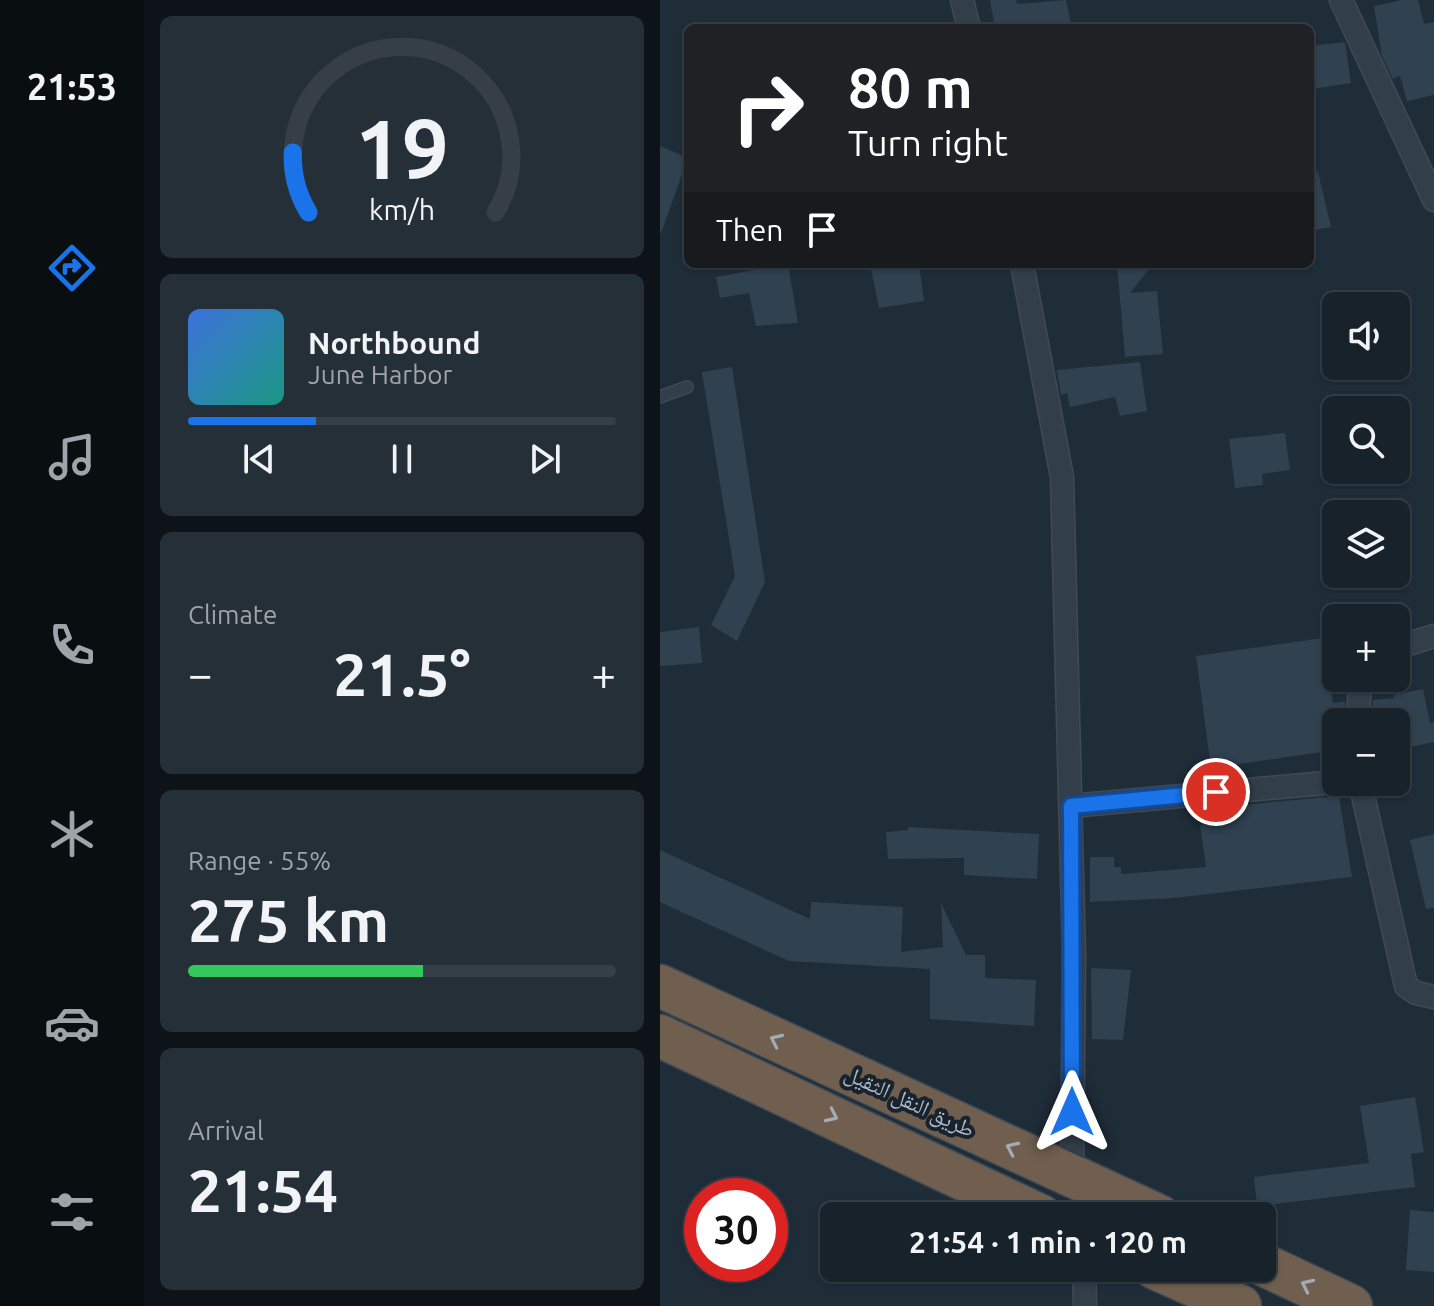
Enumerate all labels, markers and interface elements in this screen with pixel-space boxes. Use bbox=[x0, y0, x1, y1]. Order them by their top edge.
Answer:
icon: right bbox=[716, 56, 820, 160]
text: 80 m bbox=[848, 56, 973, 119]
text: 21:53 bbox=[27, 66, 117, 107]
text: 19 bbox=[355, 101, 449, 195]
text: Turn right bbox=[848, 122, 1008, 163]
text: km/h bbox=[369, 193, 435, 225]
icon: arrive bbox=[800, 208, 844, 252]
text: Then bbox=[716, 213, 784, 247]
icon: directions bbox=[44, 240, 100, 296]
map controls bbox=[1322, 292, 1410, 796]
button: sound bbox=[1322, 292, 1410, 380]
text: Northbound bbox=[308, 326, 480, 360]
text: June Harbor bbox=[308, 360, 452, 389]
button: search bbox=[1322, 396, 1410, 484]
icon: music bbox=[44, 429, 100, 485]
icon: previous bbox=[237, 437, 281, 481]
icon: pause bbox=[380, 437, 424, 481]
icon: next bbox=[523, 437, 567, 481]
button: layers bbox=[1322, 500, 1410, 588]
text: Climate bbox=[188, 600, 277, 629]
button: + bbox=[1322, 604, 1410, 692]
icon: phone bbox=[44, 617, 100, 673]
text: 21.5° bbox=[333, 640, 471, 707]
text: − bbox=[188, 649, 213, 698]
text: + bbox=[591, 649, 616, 698]
button: − bbox=[1322, 708, 1410, 796]
pin bbox=[1182, 758, 1250, 826]
icon: arrive bbox=[1194, 770, 1238, 814]
icon: climate bbox=[44, 806, 100, 862]
text: Range · 55% bbox=[188, 846, 331, 875]
text: 275 km bbox=[188, 886, 389, 953]
icon: car bbox=[44, 995, 100, 1051]
one-way arrow bbox=[769, 1034, 784, 1050]
street label: طريق النقل الثقيل bbox=[841, 1060, 979, 1143]
position arrow bbox=[1030, 1070, 1114, 1154]
one-way arrow bbox=[824, 1106, 839, 1122]
text: Arrival bbox=[188, 1116, 264, 1145]
one-way arrow bbox=[1006, 1142, 1021, 1158]
text: 21:54 bbox=[188, 1156, 338, 1223]
speed limit sign: 30 bbox=[684, 1178, 788, 1282]
icon: filters bbox=[44, 1184, 100, 1240]
text: 21:54 · 1 min · 120 m bbox=[909, 1225, 1187, 1259]
one-way arrow bbox=[1300, 1279, 1315, 1295]

